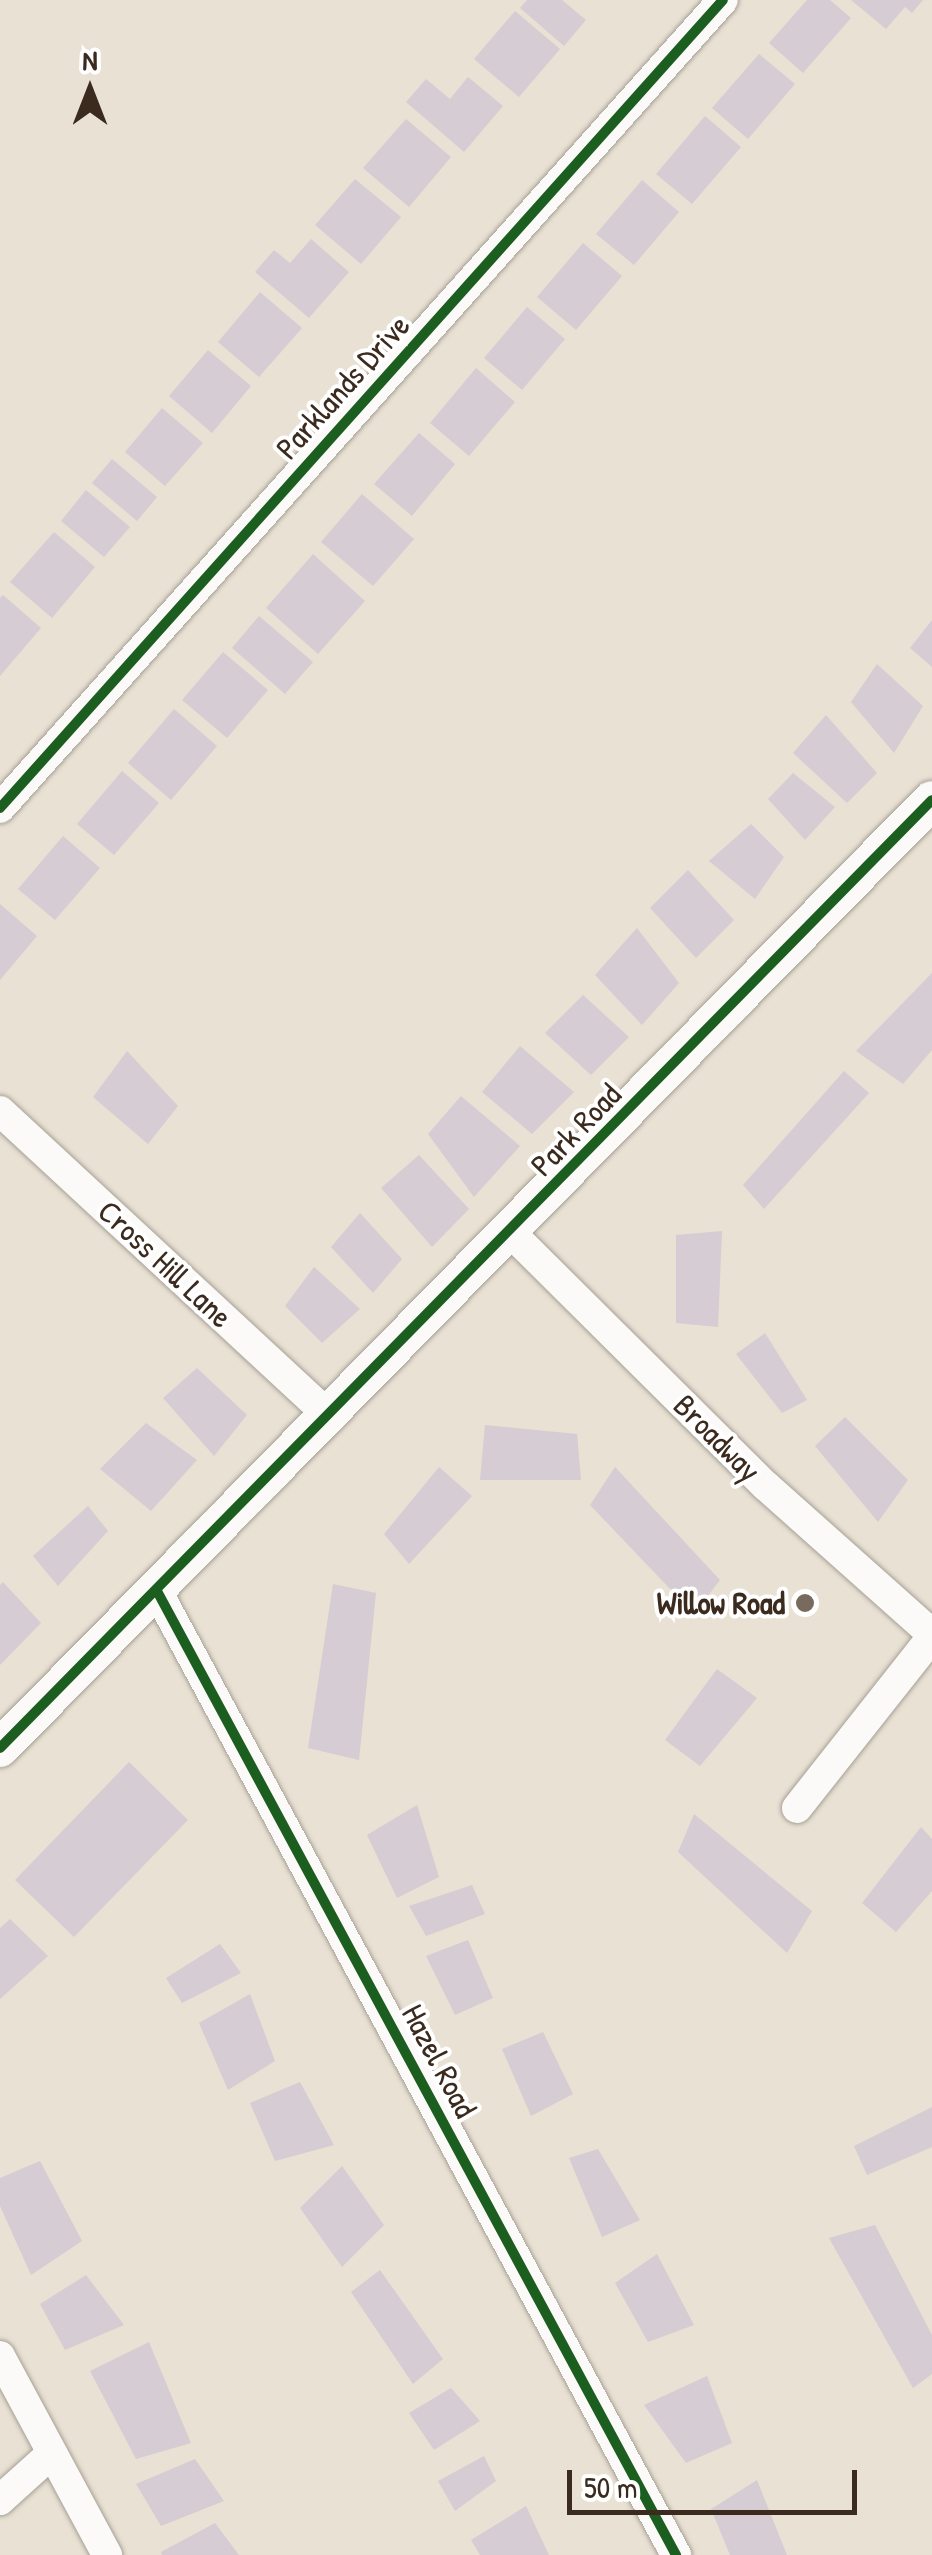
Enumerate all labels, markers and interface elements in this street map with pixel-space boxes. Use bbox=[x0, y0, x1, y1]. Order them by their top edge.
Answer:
north arrow bbox=[40, 40, 140, 140]
text: N bbox=[83, 41, 97, 79]
street label: Parklands Drive bbox=[268, 307, 418, 467]
street label: Park Road bbox=[523, 1076, 629, 1184]
street label: Cross Hill Lane bbox=[90, 1192, 240, 1336]
street label: Broadway bbox=[665, 1386, 769, 1490]
place label: Willow Road bbox=[657, 1584, 785, 1622]
marker: Willow Road bbox=[794, 1592, 816, 1614]
street label: Hazel Road bbox=[393, 1998, 485, 2124]
scale bar bbox=[572, 2450, 862, 2512]
text: 50 m bbox=[584, 2467, 637, 2507]

